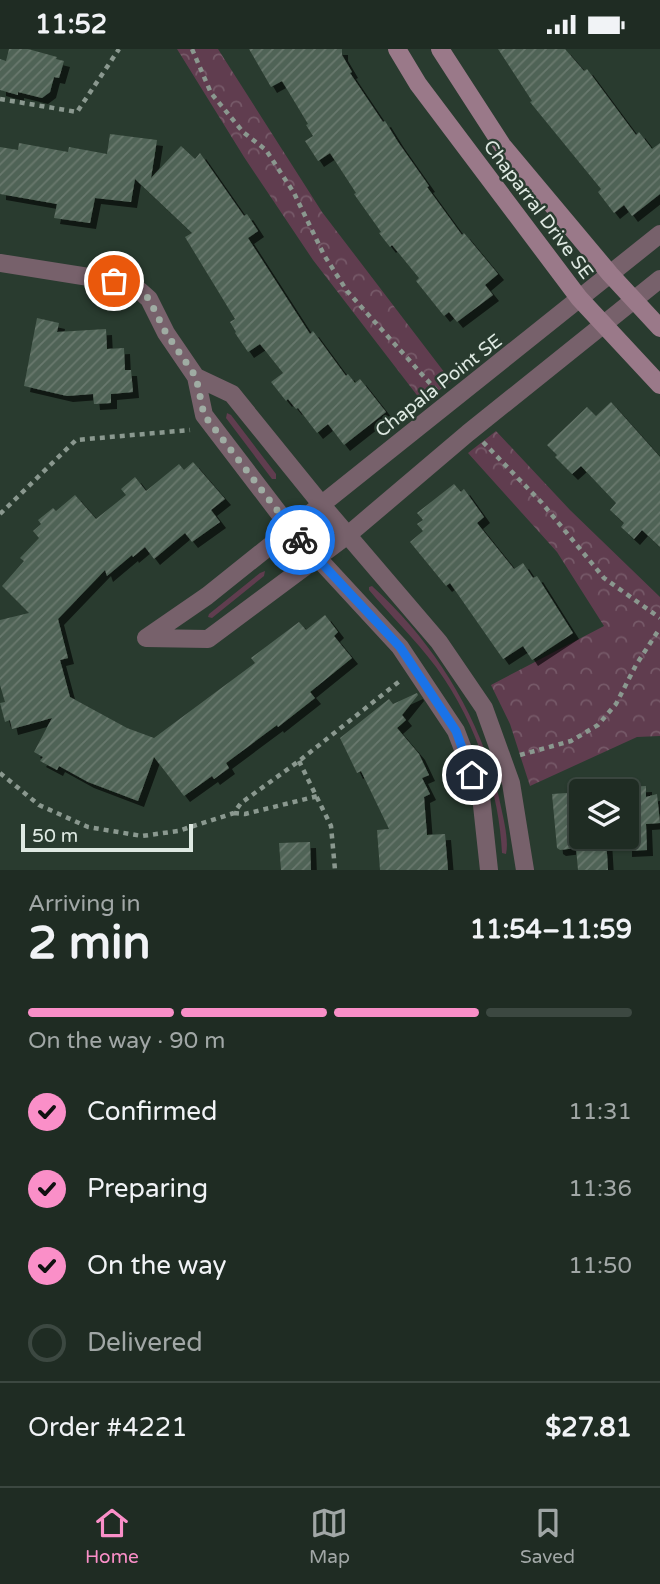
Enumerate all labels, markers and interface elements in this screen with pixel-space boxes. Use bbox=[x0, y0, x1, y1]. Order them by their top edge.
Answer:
text: 11:52 bbox=[35, 9, 107, 40]
street label: Chaparral Drive SE bbox=[479, 136, 598, 284]
pin bbox=[84, 251, 144, 311]
icon: bag bbox=[95, 262, 133, 300]
street label: Chapala Point SE bbox=[371, 330, 506, 442]
courier bbox=[265, 505, 335, 575]
icon: bike bbox=[281, 521, 319, 559]
pin bbox=[442, 745, 502, 805]
icon: home bbox=[453, 756, 491, 794]
map controls bbox=[569, 779, 639, 849]
button: layers bbox=[569, 779, 639, 849]
scale bar bbox=[21, 821, 192, 853]
text: 50 m bbox=[32, 825, 78, 847]
text: Arriving in bbox=[28, 890, 141, 918]
text: 11:54–11:59 bbox=[470, 914, 632, 945]
text: 2 min bbox=[28, 916, 151, 971]
text: On the way · 90 m bbox=[28, 1027, 225, 1055]
icon: check bbox=[28, 1093, 66, 1131]
text: Confirmed bbox=[87, 1096, 217, 1127]
text: 11:31 bbox=[568, 1098, 632, 1126]
icon: check bbox=[28, 1170, 66, 1208]
text: Preparing bbox=[87, 1173, 208, 1204]
text: 11:36 bbox=[568, 1175, 632, 1203]
icon: check bbox=[28, 1247, 66, 1285]
text: On the way bbox=[87, 1250, 227, 1281]
text: 11:50 bbox=[568, 1252, 632, 1280]
text: Delivered bbox=[87, 1327, 203, 1358]
text: Order #4221 bbox=[28, 1412, 188, 1443]
text: $27.81 bbox=[545, 1412, 632, 1443]
tab: Home bbox=[85, 1504, 139, 1568]
tab: Map bbox=[309, 1504, 350, 1568]
tab: Saved bbox=[520, 1504, 575, 1568]

